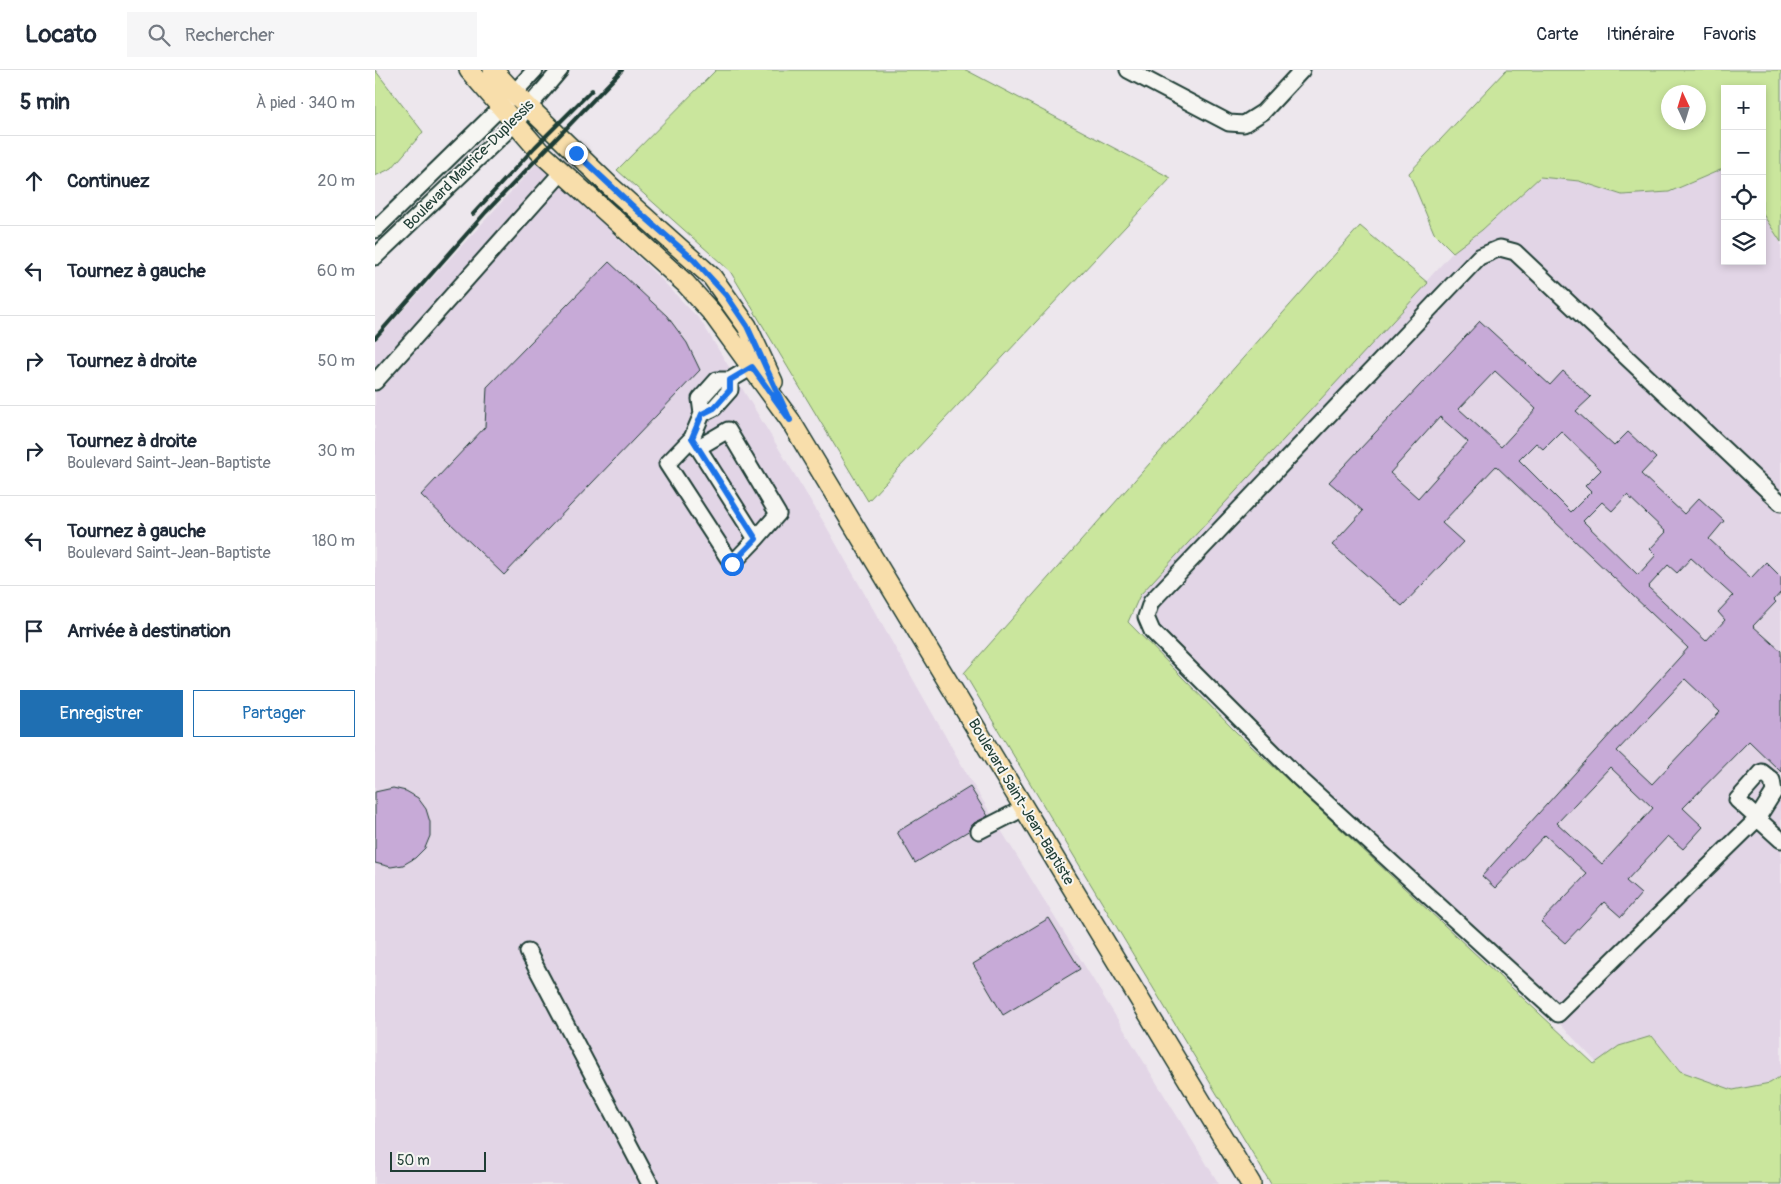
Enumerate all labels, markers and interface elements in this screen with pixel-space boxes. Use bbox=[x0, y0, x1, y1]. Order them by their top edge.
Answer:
search box bbox=[127, 12, 477, 57]
text: Locato bbox=[25, 20, 97, 49]
icon: search bbox=[145, 21, 173, 49]
text: Rechercher bbox=[185, 23, 274, 47]
text: Carte bbox=[1536, 23, 1578, 46]
text: Itinéraire bbox=[1606, 23, 1674, 46]
text: Favoris bbox=[1702, 23, 1756, 46]
north arrow bbox=[1661, 85, 1706, 130]
map controls bbox=[1721, 85, 1766, 265]
button: + bbox=[1721, 85, 1766, 130]
text: 5 min bbox=[20, 89, 70, 116]
text: À pied · 340 m bbox=[256, 93, 355, 113]
street label: Boulevard Maurice-Duplessis bbox=[400, 96, 538, 234]
button: − bbox=[1721, 130, 1766, 175]
route end bbox=[565, 142, 588, 165]
icon: ahead bbox=[20, 167, 48, 195]
text: Continuez bbox=[67, 169, 150, 193]
text: 20 m bbox=[317, 171, 355, 191]
button: locate bbox=[1721, 175, 1766, 220]
button: layers bbox=[1721, 220, 1766, 265]
icon: left bbox=[20, 257, 48, 285]
text: Tournez à gauche bbox=[67, 259, 206, 283]
text: 60 m bbox=[317, 261, 355, 281]
icon: right bbox=[20, 347, 48, 375]
text: Tournez à droite bbox=[67, 349, 197, 373]
text: 50 m bbox=[318, 351, 355, 371]
text: Tournez à droite bbox=[67, 429, 197, 453]
icon: right bbox=[20, 437, 48, 465]
text: 30 m bbox=[317, 441, 355, 461]
text: Boulevard Saint-Jean-Baptiste bbox=[67, 453, 271, 473]
text: Tournez à gauche bbox=[67, 519, 206, 543]
icon: left bbox=[20, 527, 48, 555]
text: 180 m bbox=[312, 531, 355, 551]
text: Boulevard Saint-Jean-Baptiste bbox=[67, 543, 271, 563]
route start bbox=[721, 553, 744, 576]
icon: arrive bbox=[20, 617, 48, 645]
text: Arrivée à destination bbox=[67, 619, 231, 643]
button: Enregistrer bbox=[20, 690, 183, 737]
button: Partager bbox=[193, 690, 355, 737]
street label: Boulevard Saint-Jean-Baptiste bbox=[964, 715, 1079, 889]
scale bar bbox=[390, 1149, 486, 1172]
text: 50 m bbox=[397, 1152, 430, 1169]

